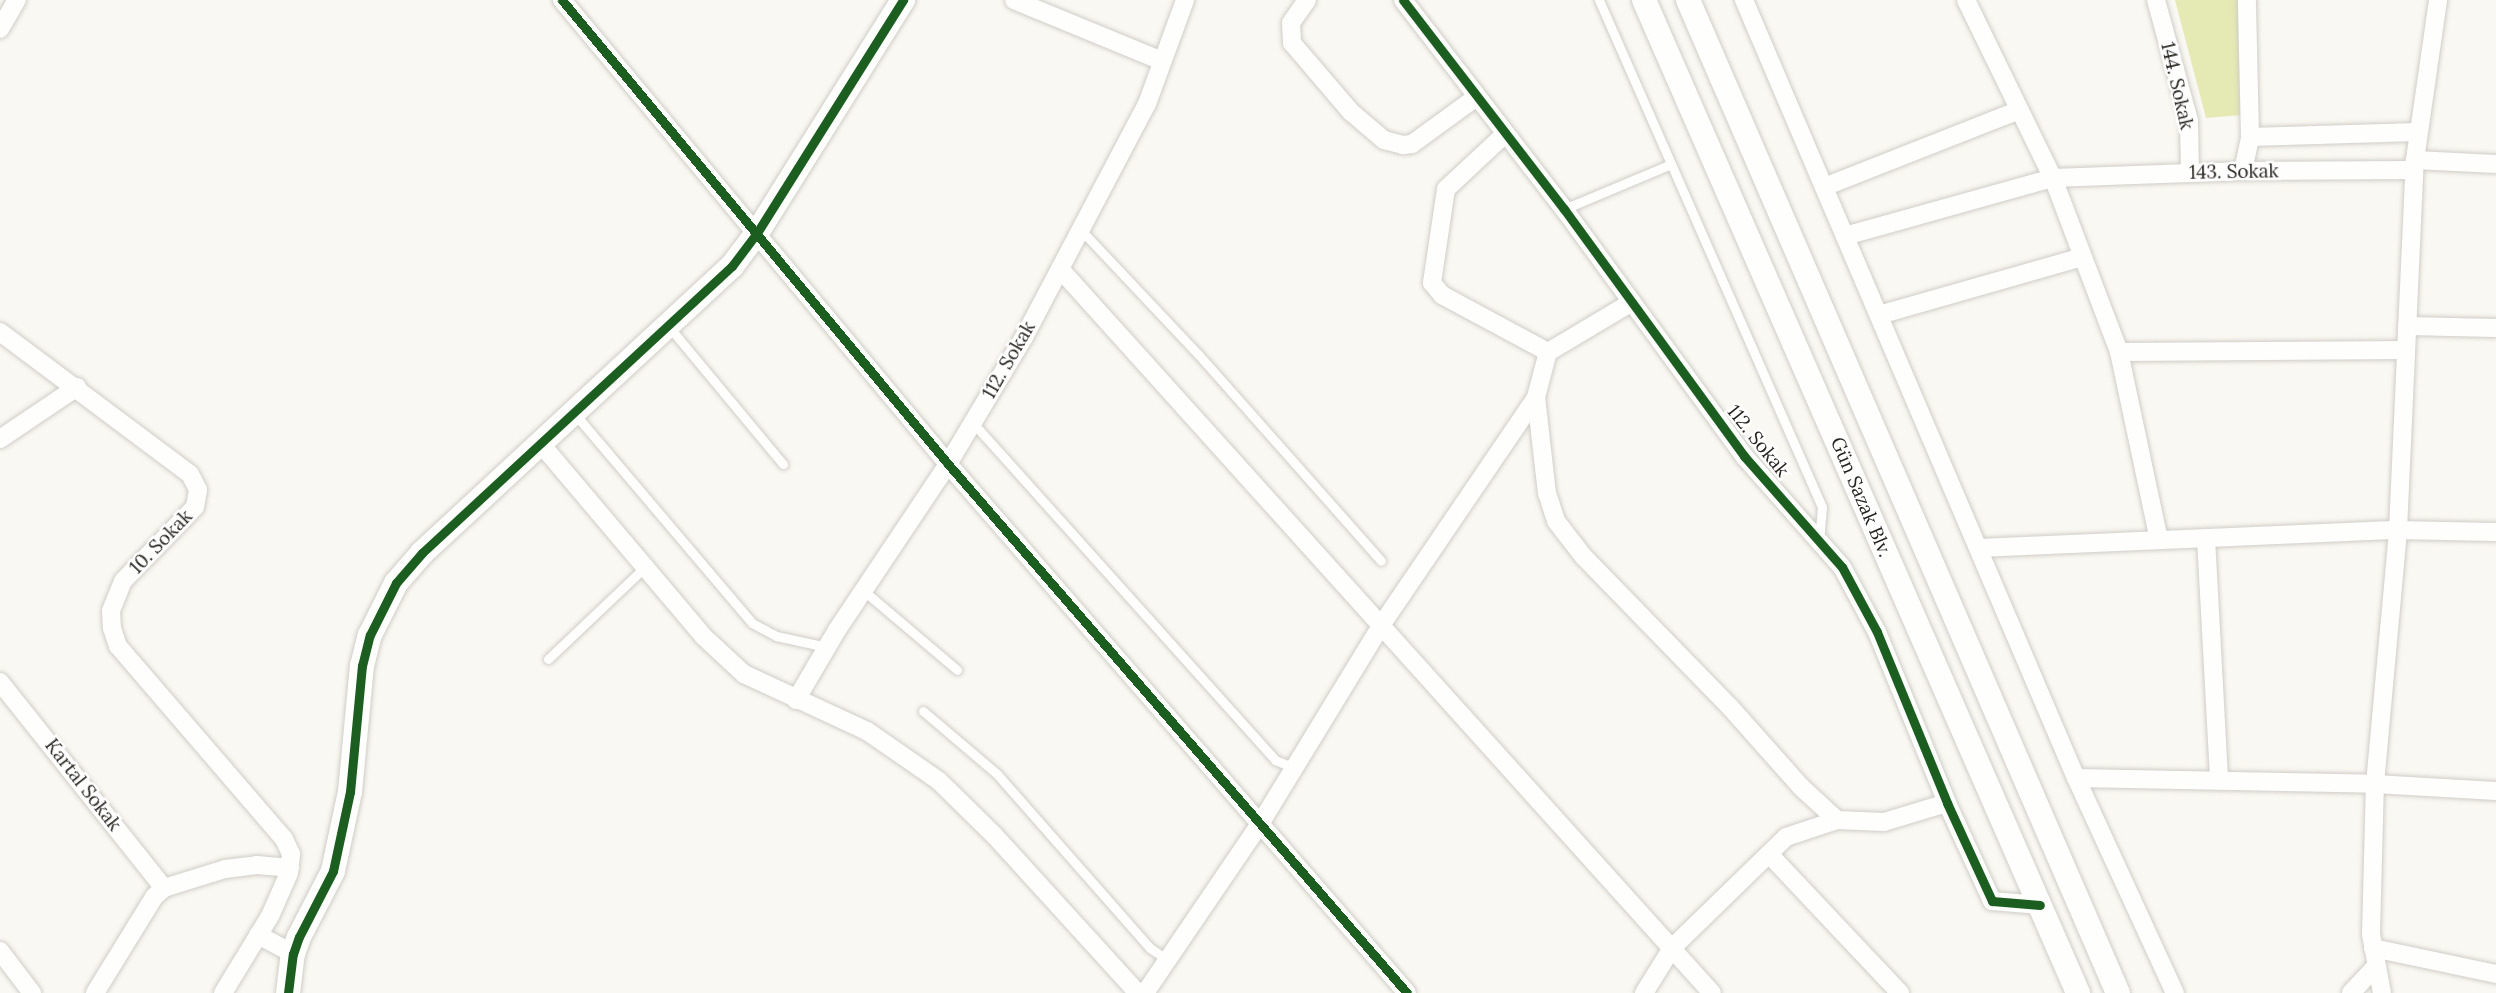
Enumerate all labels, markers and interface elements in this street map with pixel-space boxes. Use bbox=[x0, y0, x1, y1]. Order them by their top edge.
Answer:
street label: 144. Sokak bbox=[2156, 40, 2198, 132]
street label: 143. Sokak bbox=[2189, 160, 2279, 184]
street label: 112. Sokak bbox=[978, 317, 1040, 403]
street label: 112. Sokak bbox=[1722, 400, 1794, 482]
street label: Gün Sazak Blv. bbox=[1826, 434, 1896, 560]
street label: 10. Sokak bbox=[125, 505, 197, 579]
street label: Kartal Sokak bbox=[40, 734, 126, 836]

